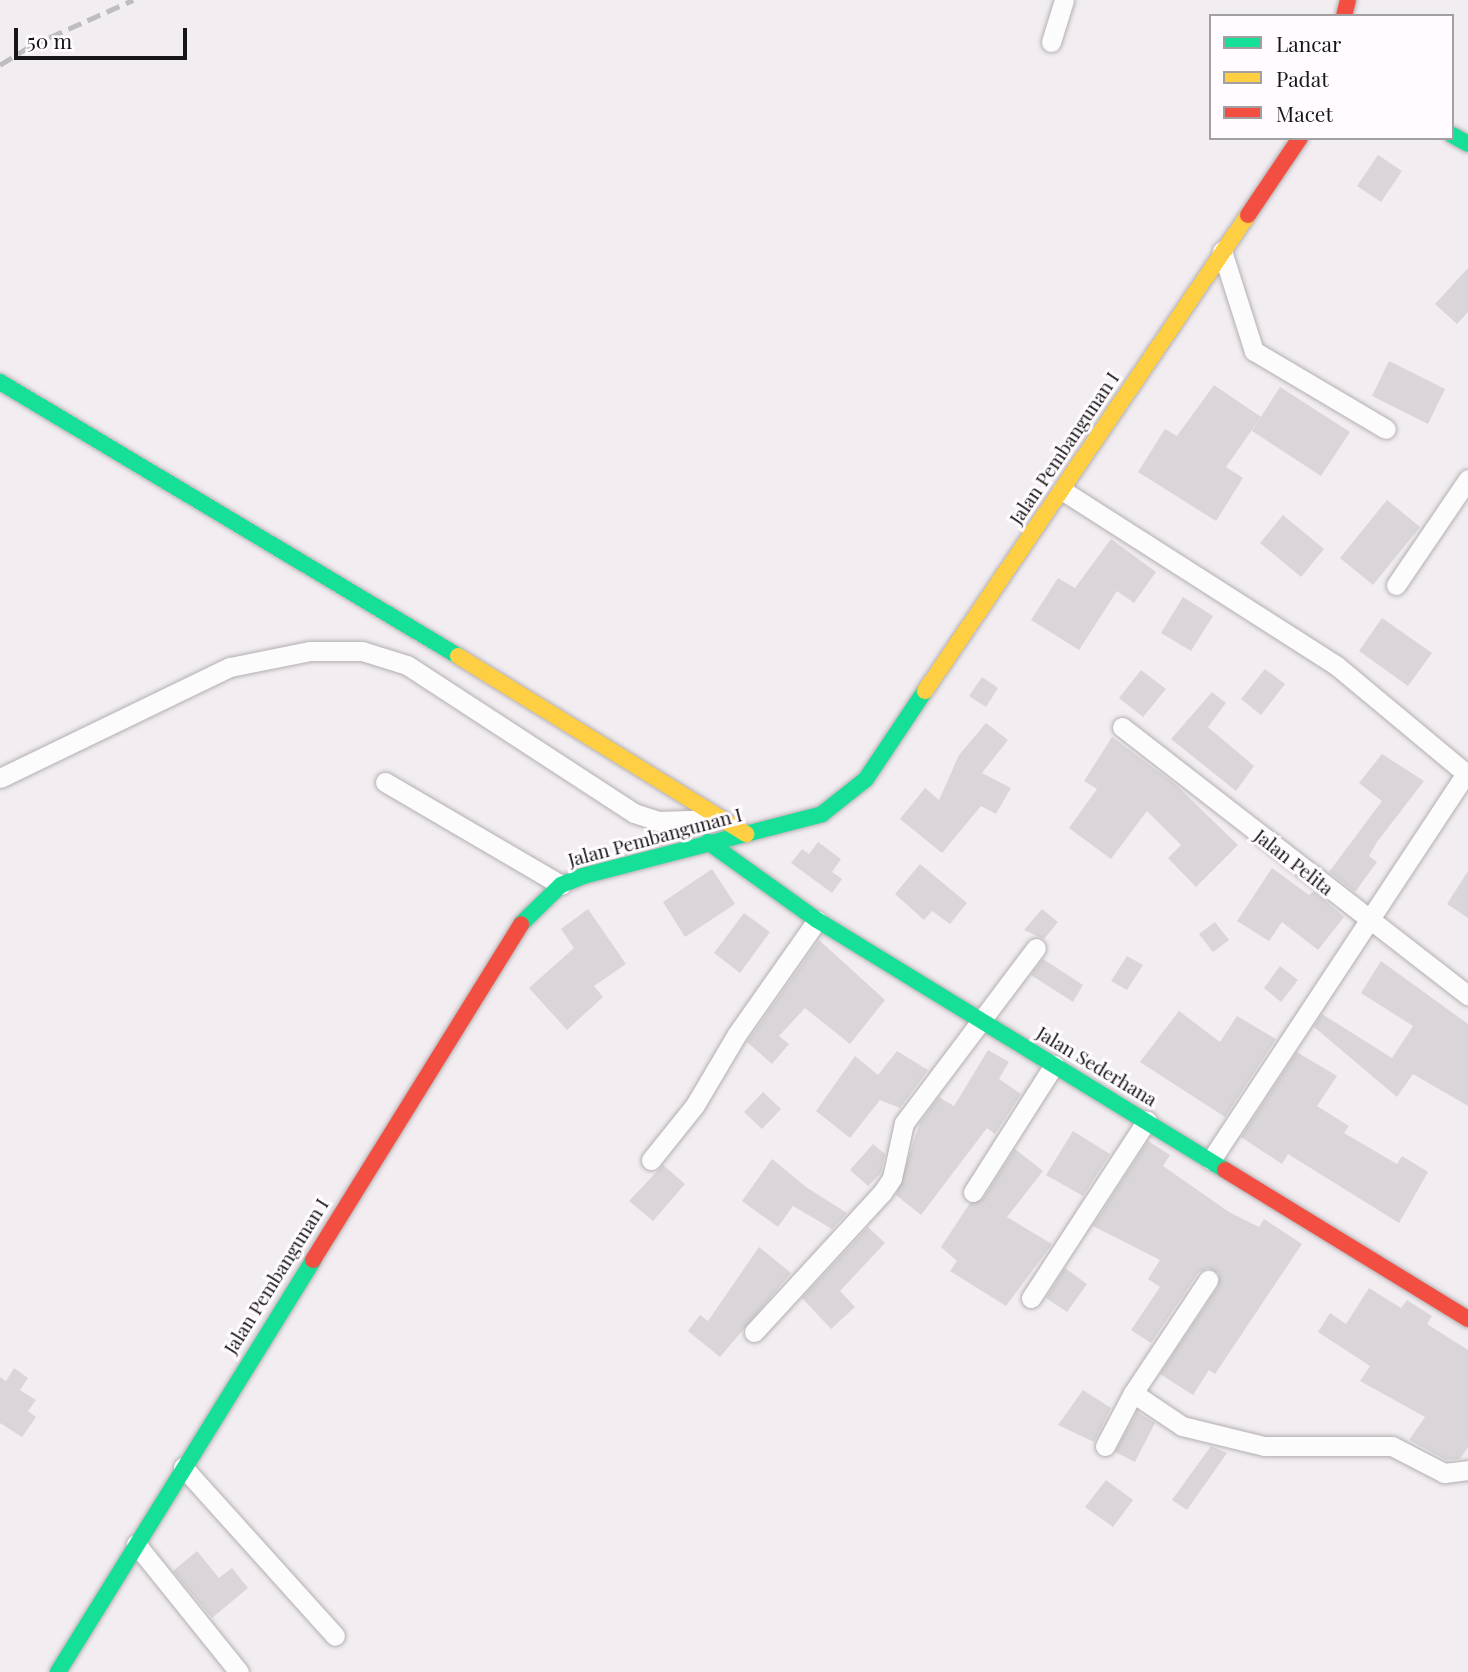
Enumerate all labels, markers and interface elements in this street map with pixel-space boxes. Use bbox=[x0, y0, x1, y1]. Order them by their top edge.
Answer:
scale bar bbox=[18, 14, 191, 58]
legend bbox=[1209, 14, 1454, 140]
text: 50 m bbox=[27, 26, 72, 54]
text: Lancar bbox=[1276, 29, 1341, 57]
text: Padat bbox=[1276, 64, 1329, 92]
text: Macet bbox=[1276, 99, 1333, 127]
street label: Jalan Pembangunan I bbox=[1004, 367, 1124, 529]
street label: Jalan Pembangunan I bbox=[565, 803, 745, 871]
street label: Jalan Pelita bbox=[1250, 824, 1338, 900]
street label: Jalan Sederhana bbox=[1033, 1021, 1161, 1111]
street label: Jalan Pembangunan I bbox=[219, 1194, 333, 1358]

